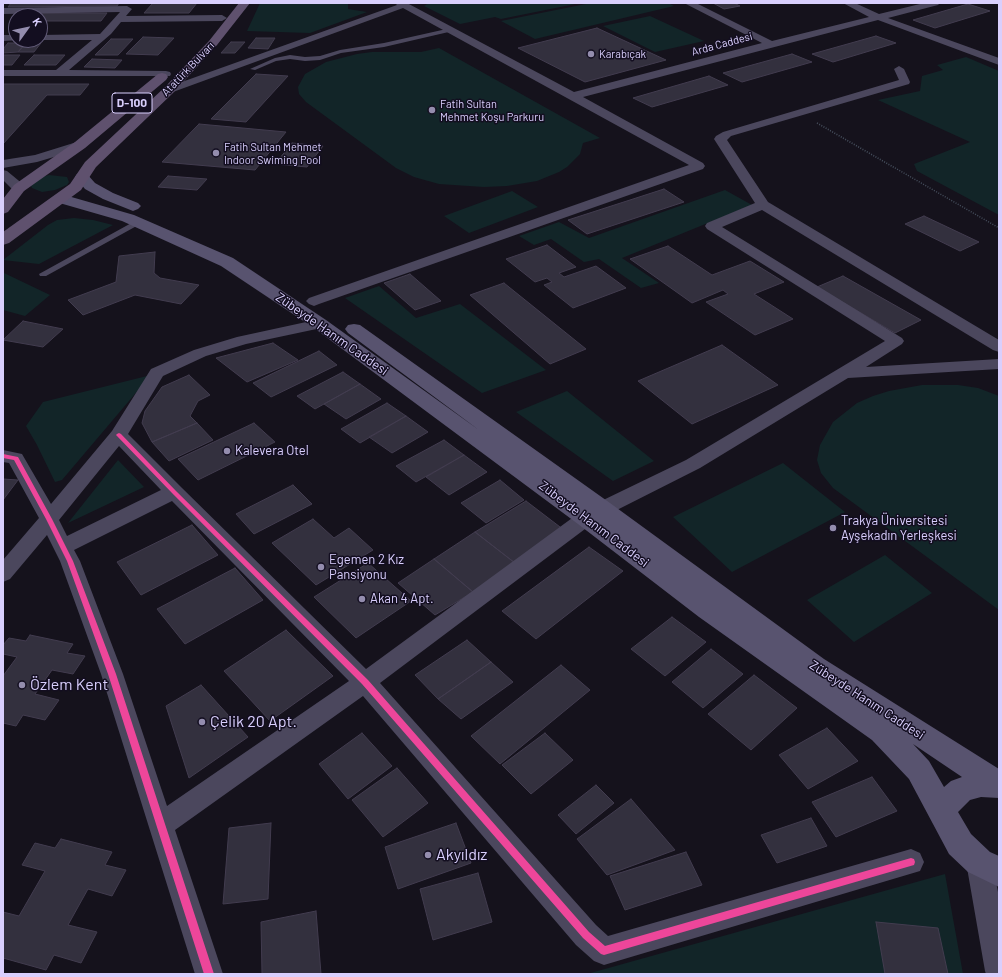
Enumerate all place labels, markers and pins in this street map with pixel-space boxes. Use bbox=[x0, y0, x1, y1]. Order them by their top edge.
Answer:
place label: Karabıçak bbox=[599, 47, 646, 61]
marker: Karabıçak bbox=[586, 49, 596, 59]
place label: Fatih Sultan Mehmet Koşu Parkuru bbox=[440, 97, 544, 123]
marker: Fatih Sultan Mehmet Koşu Parkuru bbox=[427, 105, 437, 115]
place label: Fatih Sultan Mehmet Indoor Swiming Pool bbox=[224, 140, 321, 166]
marker: Fatih Sultan Mehmet Indoor Swiming Pool bbox=[211, 148, 221, 158]
place label: Kalevera Otel bbox=[235, 443, 309, 459]
marker: Kalevera Otel bbox=[222, 446, 232, 456]
place label: Trakya Üniversitesi Ayşekadın Yerleşkesi bbox=[841, 513, 957, 544]
marker: Trakya Üniversitesi Ayşekadın Yerleşkesi bbox=[828, 523, 838, 533]
place label: Egemen 2 Kız Pansiyonu bbox=[329, 552, 404, 583]
marker: Egemen 2 Kız Pansiyonu bbox=[316, 562, 326, 572]
place label: Akan 4 Apt. bbox=[370, 591, 434, 607]
marker: Akan 4 Apt. bbox=[357, 594, 367, 604]
place label: Özlem Kent bbox=[30, 675, 108, 695]
marker: Özlem Kent bbox=[17, 680, 27, 690]
place label: Çelik 20 Apt. bbox=[210, 712, 297, 732]
marker: Çelik 20 Apt. bbox=[197, 717, 207, 727]
place label: Akyıldız bbox=[436, 845, 487, 865]
marker: Akyıldız bbox=[423, 850, 433, 860]

